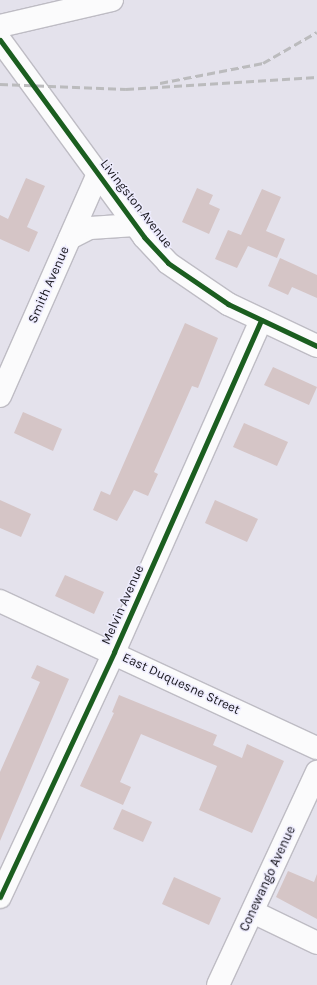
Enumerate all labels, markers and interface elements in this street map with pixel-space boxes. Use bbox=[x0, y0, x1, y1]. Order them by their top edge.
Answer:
street label: Livingston Avenue bbox=[97, 157, 175, 251]
street label: Smith Avenue bbox=[25, 244, 73, 326]
street label: Melvin Avenue bbox=[98, 563, 148, 647]
street label: East Duquesne Street bbox=[120, 650, 242, 718]
street label: Conewango Avenue bbox=[237, 824, 299, 934]

